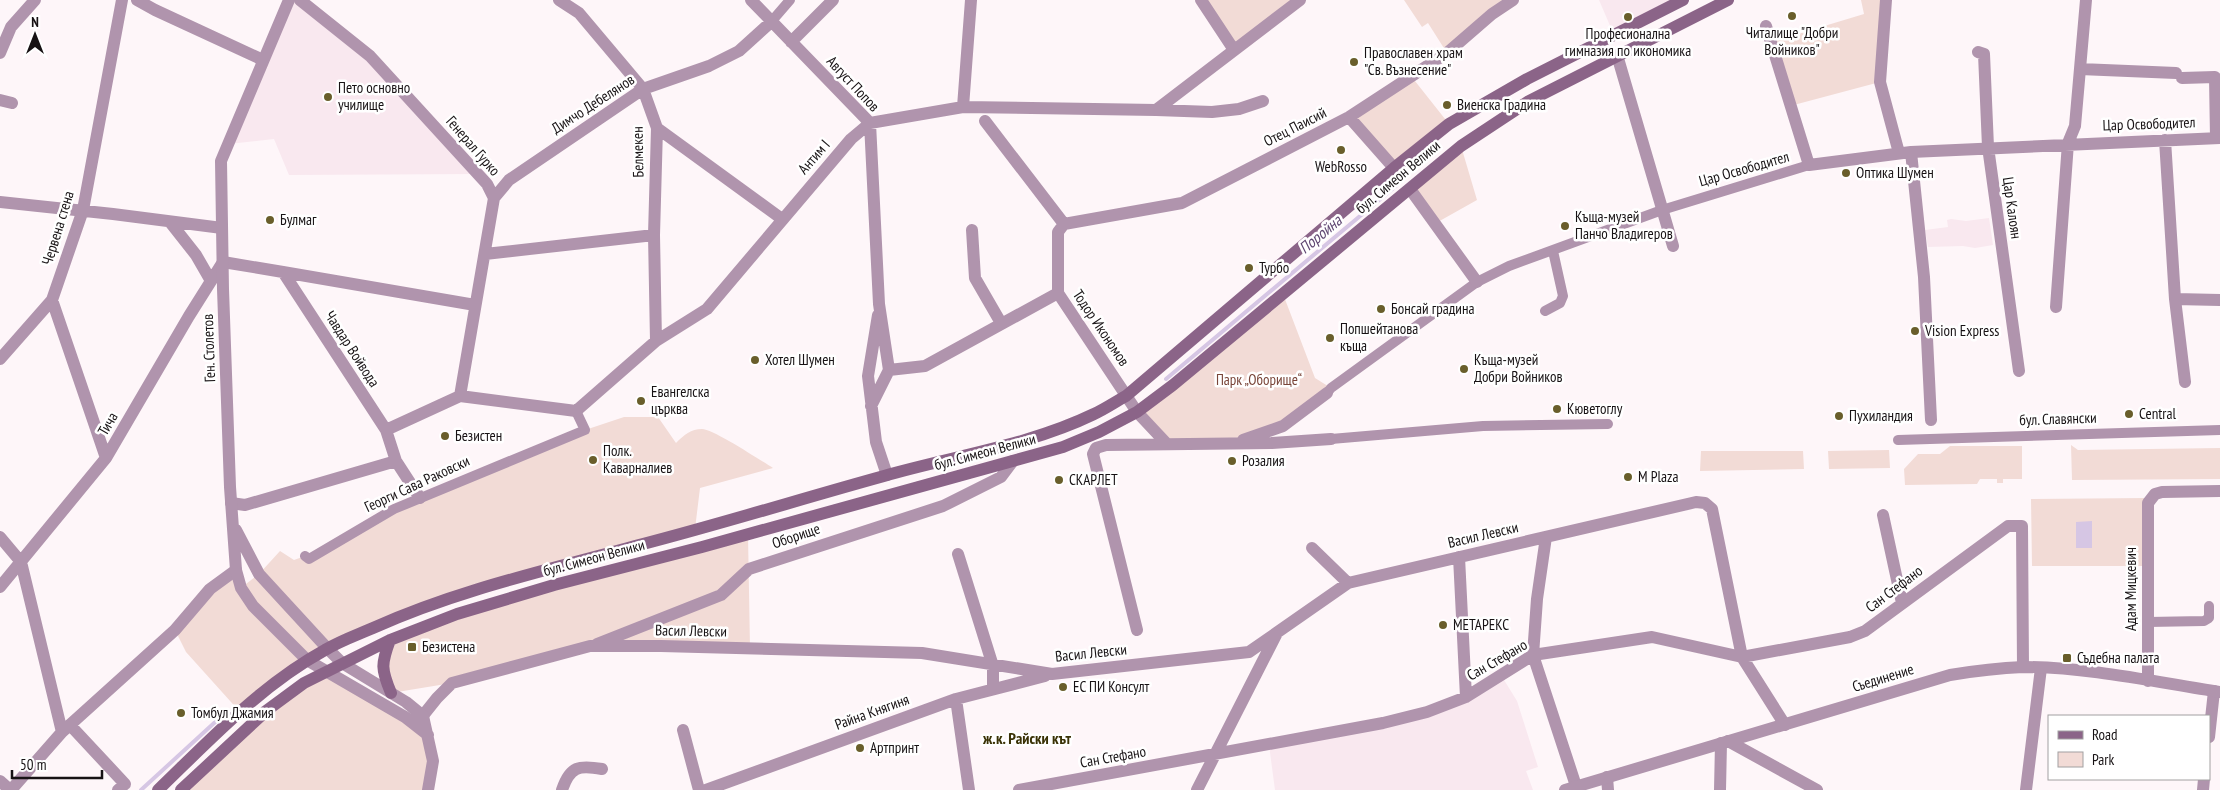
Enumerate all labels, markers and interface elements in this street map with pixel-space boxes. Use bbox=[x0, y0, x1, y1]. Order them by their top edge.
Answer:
north arrow bbox=[10, 10, 60, 60]
marker: Читалище "Добри Войников" bbox=[1786, 10, 1798, 22]
marker: Професионална гимназия по икономика bbox=[1622, 11, 1634, 23]
text: N bbox=[31, 13, 39, 31]
place label: Читалище "Добри Войников" bbox=[1746, 23, 1838, 59]
place label: Професионална гимназия по икономика bbox=[1565, 24, 1691, 60]
place label: Православен храм "Св. Възнесение" bbox=[1364, 43, 1463, 79]
street label: Август Попов bbox=[823, 52, 884, 115]
marker: Православен храм "Св. Възнесение" bbox=[1348, 56, 1360, 68]
street label: Димчо Дебелянов bbox=[548, 70, 638, 138]
place label: Пето основно училище bbox=[338, 78, 410, 114]
marker: Пето основно училище bbox=[322, 91, 334, 103]
place label: Виенска Градина bbox=[1457, 95, 1546, 114]
marker: Виенска Градина bbox=[1441, 99, 1453, 111]
street label: Отец Паисий bbox=[1260, 103, 1329, 150]
street label: Генерал Гурко bbox=[442, 112, 505, 179]
street label: Цар Освободител bbox=[2102, 112, 2196, 135]
street label: Белмекен bbox=[628, 126, 647, 178]
street label: Антим I bbox=[793, 136, 834, 178]
street label: бул. Симеон Велики bbox=[1352, 136, 1444, 217]
marker: WebRosso bbox=[1335, 144, 1347, 156]
street label: Цар Освободител bbox=[1697, 147, 1791, 190]
place label: WebRosso bbox=[1315, 157, 1367, 176]
place label: Оптика Шумен bbox=[1856, 163, 1934, 182]
marker: Оптика Шумен bbox=[1840, 167, 1852, 179]
street label: Цар Калоян bbox=[1999, 176, 2026, 240]
street label: Червена стена bbox=[37, 189, 78, 267]
place label: Къща-музей Панчо Владигеров bbox=[1575, 207, 1673, 243]
water label: Поройна bbox=[1295, 209, 1347, 258]
place label: Булмаг bbox=[280, 210, 317, 229]
marker: Булмаг bbox=[264, 214, 276, 226]
marker: Къща-музей Панчо Владигеров bbox=[1559, 220, 1571, 232]
place label: Турбо bbox=[1259, 258, 1289, 277]
marker: Турбо bbox=[1243, 262, 1255, 274]
street label: Тодор Икономов bbox=[1069, 286, 1134, 370]
place label: Бонсай градина bbox=[1391, 299, 1474, 318]
marker: Бонсай градина bbox=[1375, 303, 1387, 315]
street label: Чавдар Войвода bbox=[321, 307, 384, 390]
street label: Ген. Столетов bbox=[198, 314, 219, 382]
place label: Попшейтанова къща bbox=[1340, 319, 1418, 355]
place label: Vision Express bbox=[1924, 321, 1999, 340]
marker: Vision Express bbox=[1909, 325, 1921, 337]
marker: Попшейтанова къща bbox=[1324, 332, 1336, 344]
place label: Хотел Шумен bbox=[765, 350, 835, 369]
place label: Къща-музей Добри Войников bbox=[1474, 350, 1563, 386]
marker: Хотел Шумен bbox=[749, 354, 761, 366]
marker: Къща-музей Добри Войников bbox=[1458, 363, 1470, 375]
park label: Парк „Оборище“ bbox=[1216, 370, 1302, 389]
place label: Евангелска църква bbox=[651, 382, 709, 418]
marker: Евангелска църква bbox=[635, 395, 647, 407]
place label: Кюветоглу bbox=[1567, 399, 1623, 418]
marker: Кюветоглу bbox=[1551, 403, 1563, 415]
place label: Central bbox=[2139, 404, 2176, 423]
place label: Пухиландия bbox=[1849, 406, 1913, 425]
street label: бул. Славянски bbox=[2019, 408, 2097, 429]
marker: Central bbox=[2123, 408, 2135, 420]
street label: Тича bbox=[93, 409, 122, 439]
marker: Пухиландия bbox=[1833, 410, 1845, 422]
place label: Безистен bbox=[455, 426, 502, 445]
street label: бул. Симеон Велики bbox=[932, 429, 1038, 474]
marker: Безистен bbox=[439, 430, 451, 442]
place label: Полк. Каварналиев bbox=[603, 441, 672, 477]
street label: Георги Сава Раковски bbox=[361, 451, 472, 516]
place label: Розалия bbox=[1242, 451, 1285, 470]
marker: Полк. Каварналиев bbox=[587, 454, 599, 466]
marker: Розалия bbox=[1226, 455, 1238, 467]
place label: M Plaza bbox=[1638, 467, 1678, 486]
place label: СКАРЛЕТ bbox=[1069, 470, 1118, 489]
marker: M Plaza bbox=[1622, 471, 1634, 483]
marker: СКАРЛЕТ bbox=[1053, 474, 1065, 486]
street label: Васил Левски bbox=[1446, 517, 1520, 552]
street label: Оборище bbox=[769, 518, 822, 553]
street label: бул. Симеон Велики bbox=[541, 535, 647, 580]
street label: Адам Мицкевич bbox=[2121, 547, 2140, 631]
street label: Сан Стефано bbox=[1861, 561, 1926, 616]
place label: МЕТАРЕКС bbox=[1453, 615, 1509, 634]
marker: МЕТАРЕКС bbox=[1437, 619, 1449, 631]
street label: Васил Левски bbox=[655, 620, 727, 641]
street label: Сан Стефано bbox=[1463, 635, 1530, 684]
place label: Безистена bbox=[422, 637, 475, 656]
street label: Васил Левски bbox=[1054, 639, 1128, 666]
marker: Безистена bbox=[406, 641, 418, 653]
place label: Съдебна палата bbox=[2077, 648, 2159, 667]
marker: Съдебна палата bbox=[2061, 652, 2073, 664]
street label: Съединение bbox=[1850, 659, 1916, 696]
place label: ЕС ПИ Консулт bbox=[1073, 677, 1150, 696]
marker: ЕС ПИ Консулт bbox=[1057, 681, 1069, 693]
street label: Райна Княгиня bbox=[832, 689, 912, 734]
place label: Томбул Джамия bbox=[191, 703, 274, 722]
marker: Томбул Джамия bbox=[175, 707, 187, 719]
legend bbox=[2048, 715, 2210, 780]
text: Road bbox=[2092, 725, 2118, 744]
district label: ж.к. Райски кът bbox=[982, 728, 1071, 748]
place label: Артпринт bbox=[870, 738, 919, 757]
street label: Сан Стефано bbox=[1078, 741, 1147, 772]
marker: Артпринт bbox=[854, 742, 866, 754]
scale bar bbox=[12, 748, 102, 780]
text: Park bbox=[2092, 750, 2114, 769]
text: 50 m bbox=[20, 755, 46, 774]

